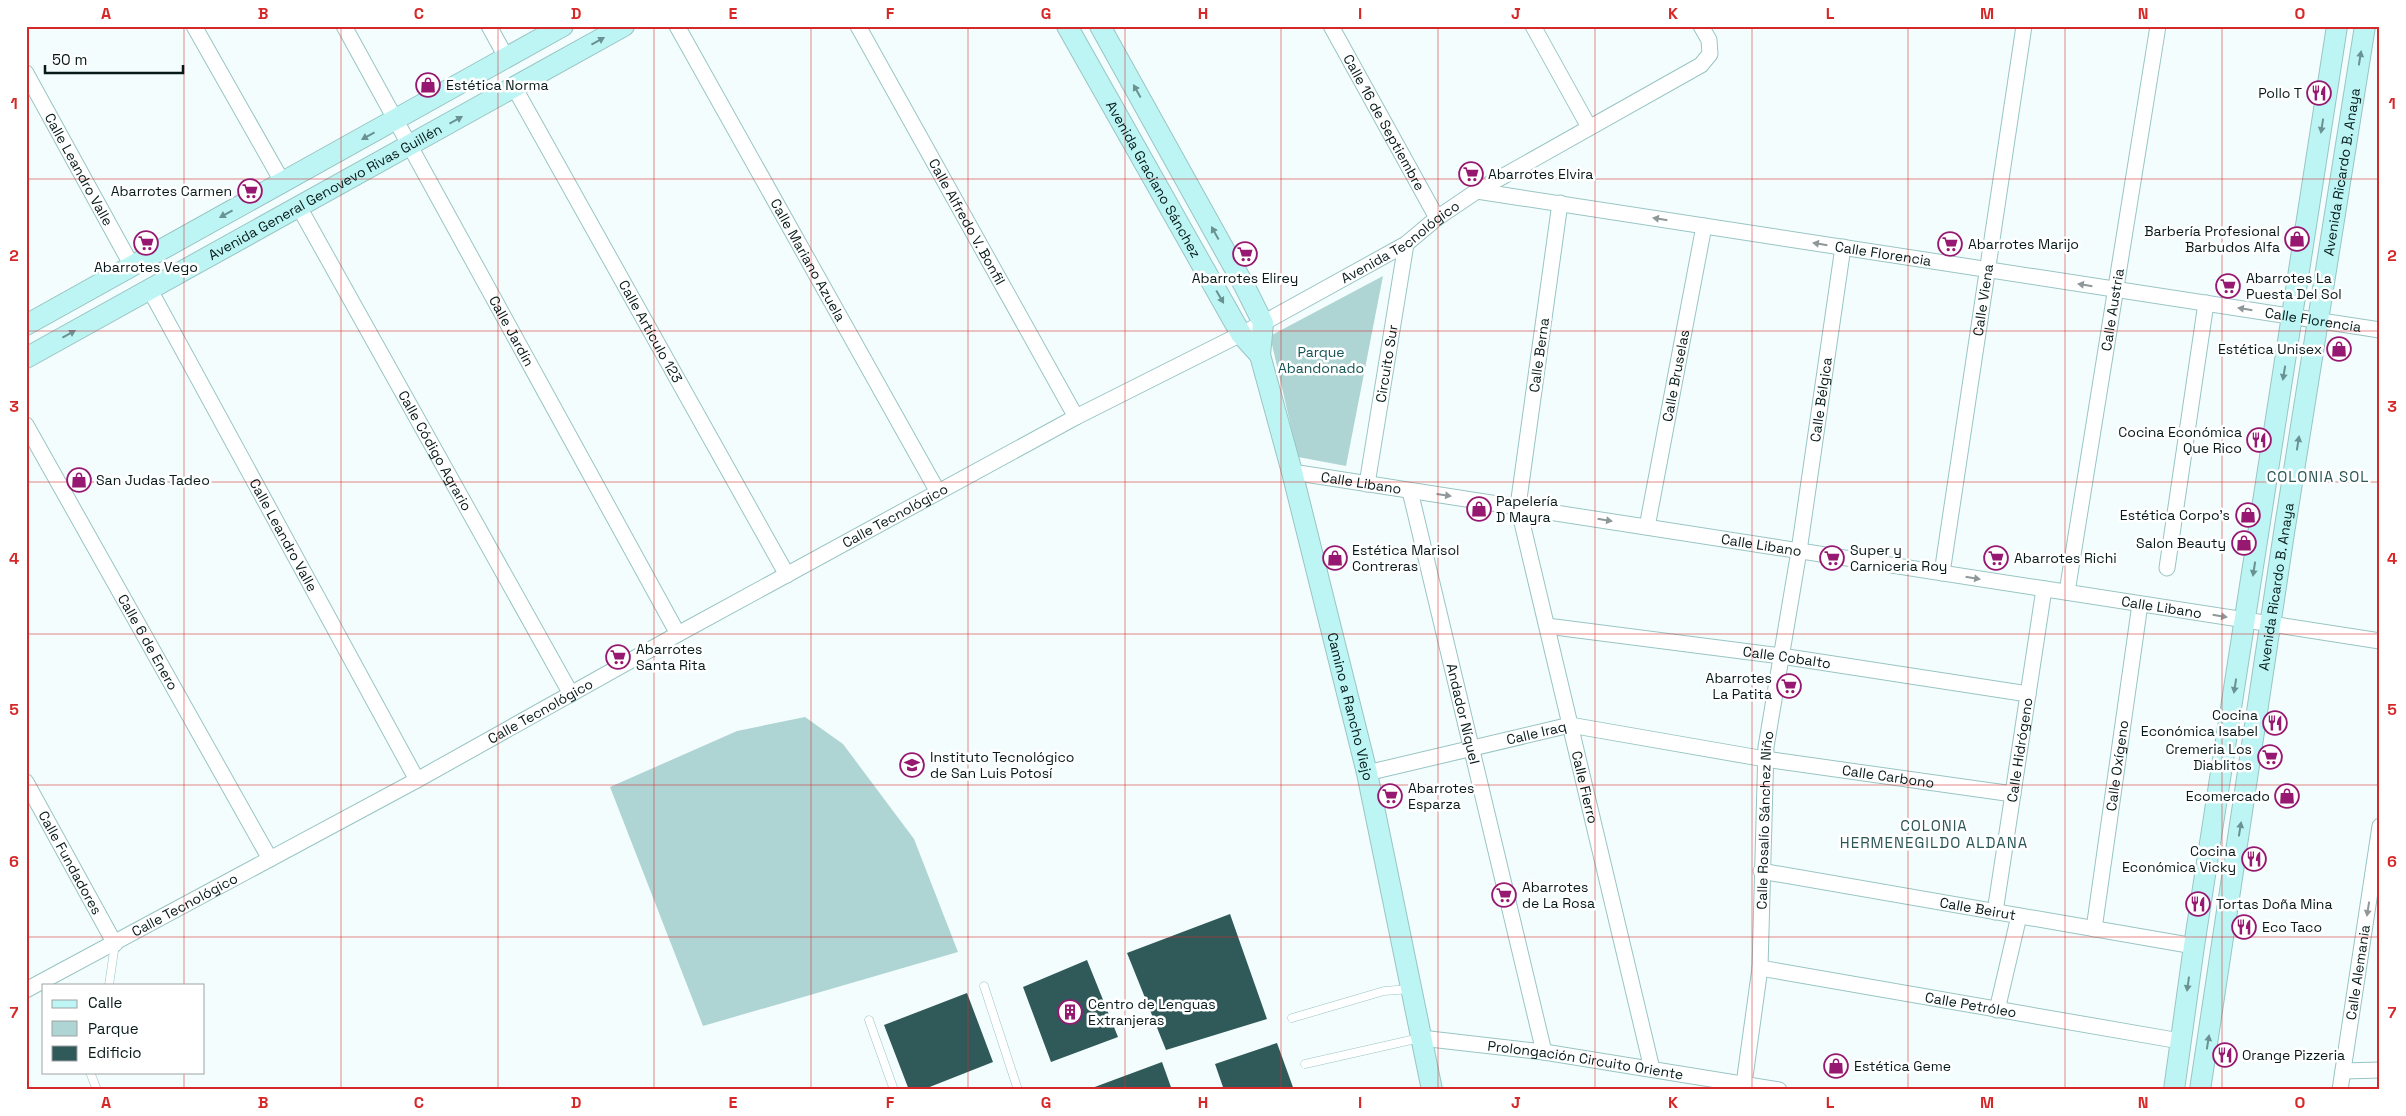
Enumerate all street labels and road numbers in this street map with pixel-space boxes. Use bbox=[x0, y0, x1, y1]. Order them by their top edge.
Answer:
street label: Calle 16 de Septiembre bbox=[1339, 51, 1429, 194]
street label: Avenida Ricardo B. Anaya bbox=[2319, 87, 2364, 257]
street label: Avenida Graciano Sánchez bbox=[1102, 98, 1205, 261]
street label: Calle Leandro Valle bbox=[41, 110, 117, 229]
street label: Avenida General Genovevo Rivas Guillén bbox=[205, 120, 445, 264]
street label: Calle Alfredo V. Bonfil bbox=[925, 155, 1009, 288]
street label: Calle Mariano Azuela bbox=[766, 195, 850, 324]
street label: Avenida Tecnológico bbox=[1338, 197, 1463, 287]
street label: Calle Florencia bbox=[1834, 237, 1933, 270]
street label: Calle Viena bbox=[1969, 263, 1997, 337]
street label: Calle Austria bbox=[2097, 267, 2128, 352]
street label: Calle Artículo 123 bbox=[615, 277, 687, 386]
street label: Calle Jardín bbox=[485, 293, 538, 370]
street label: Calle Florencia bbox=[2264, 303, 2363, 336]
street label: Calle Berna bbox=[1525, 316, 1553, 394]
street label: Circuito Sur bbox=[1371, 323, 1402, 404]
street label: Calle Bruselas bbox=[1658, 328, 1693, 423]
street label: Calle Bélgica bbox=[1806, 356, 1836, 443]
street label: Calle Código Agrario bbox=[394, 387, 476, 514]
street label: Calle Libano bbox=[1320, 468, 1403, 498]
street label: Calle Leandro Valle bbox=[245, 475, 322, 595]
street label: Calle Tecnológico bbox=[839, 480, 951, 552]
street label: Avenida Ricardo B. Anaya bbox=[2254, 501, 2298, 672]
street label: Calle Libano bbox=[1720, 530, 1803, 560]
street label: Calle 6 de Enero bbox=[114, 591, 182, 693]
street label: Calle Libano bbox=[2120, 592, 2203, 622]
street label: Camino a Rancho Viejo bbox=[1323, 631, 1377, 782]
street label: Calle Cobalto bbox=[1742, 642, 1832, 673]
street label: Andador Níquel bbox=[1442, 662, 1484, 766]
street label: Calle Tecnológico bbox=[484, 674, 596, 748]
street label: Calle Hidrógeno bbox=[2003, 696, 2036, 803]
street label: Calle Iraq bbox=[1504, 717, 1568, 749]
street label: Calle Oxígeno bbox=[2102, 719, 2132, 812]
street label: Calle Rosalío Sánchez Niño bbox=[1753, 729, 1778, 910]
street label: Calle Fierro bbox=[1568, 749, 1602, 825]
street label: Calle Carbono bbox=[1841, 761, 1936, 792]
street label: Calle Fundadores bbox=[35, 808, 106, 918]
street label: Calle Tecnológico bbox=[128, 869, 241, 941]
street label: Calle Beirut bbox=[1938, 893, 2017, 924]
street label: Calle Alemania bbox=[2342, 923, 2374, 1021]
street label: Calle Petróleo bbox=[1924, 988, 2018, 1021]
street label: Prolongación Circuito Oriente bbox=[1487, 1037, 1685, 1083]

